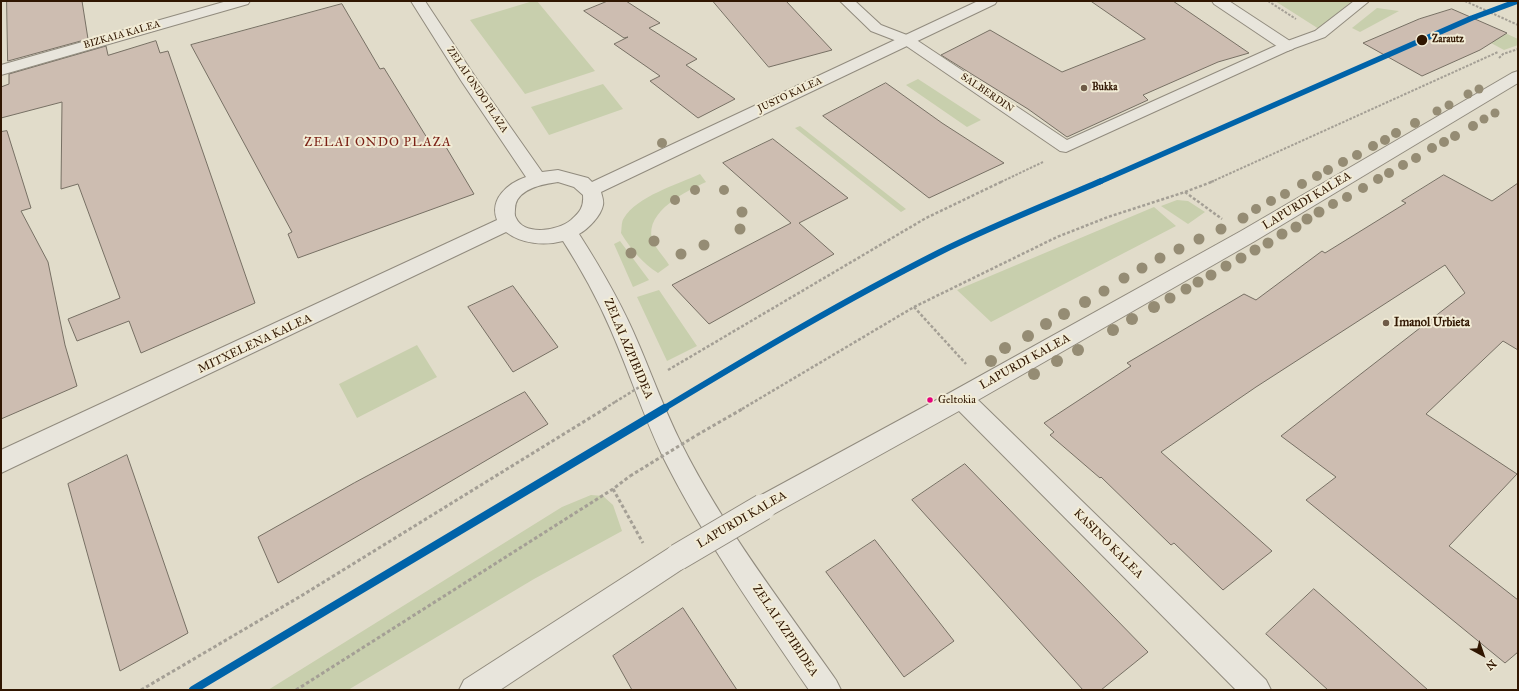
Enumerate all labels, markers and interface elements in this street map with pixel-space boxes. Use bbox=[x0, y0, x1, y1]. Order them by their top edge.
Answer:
street label: BIZKAIA KALEA bbox=[82, 18, 162, 52]
marker: Zarautz bbox=[1415, 33, 1429, 47]
place label: Zarautz bbox=[1432, 34, 1464, 46]
street label: ZELAI ONDO PLAZA bbox=[444, 45, 510, 135]
street label: SALBERDIN bbox=[958, 71, 1016, 115]
street label: JUSTO KALEA bbox=[756, 75, 824, 115]
place label: Bukka bbox=[1092, 82, 1117, 94]
marker: Bukka bbox=[1079, 83, 1089, 93]
district label: ZELAI ONDO PLAZA bbox=[304, 135, 452, 151]
street label: LAPURDI KALEA bbox=[1260, 169, 1354, 233]
street label: ZELAI AZPIBIDEA bbox=[600, 297, 656, 401]
street label: MITXELENA KALEA bbox=[196, 311, 314, 377]
place label: Imanol Urbieta bbox=[1394, 316, 1470, 330]
marker: Imanol Urbieta bbox=[1381, 318, 1391, 328]
street label: LAPURDI KALEA bbox=[977, 331, 1073, 393]
place label: Geltokia bbox=[938, 393, 976, 407]
marker: Geltokia bbox=[925, 395, 935, 405]
street label: LAPURDI KALEA bbox=[695, 488, 789, 552]
street label: KASINO KALEA bbox=[1070, 506, 1146, 582]
street label: ZELAI AZPIBIDEA bbox=[749, 582, 821, 680]
north arrow bbox=[1463, 635, 1503, 675]
text: N bbox=[1483, 657, 1499, 673]

